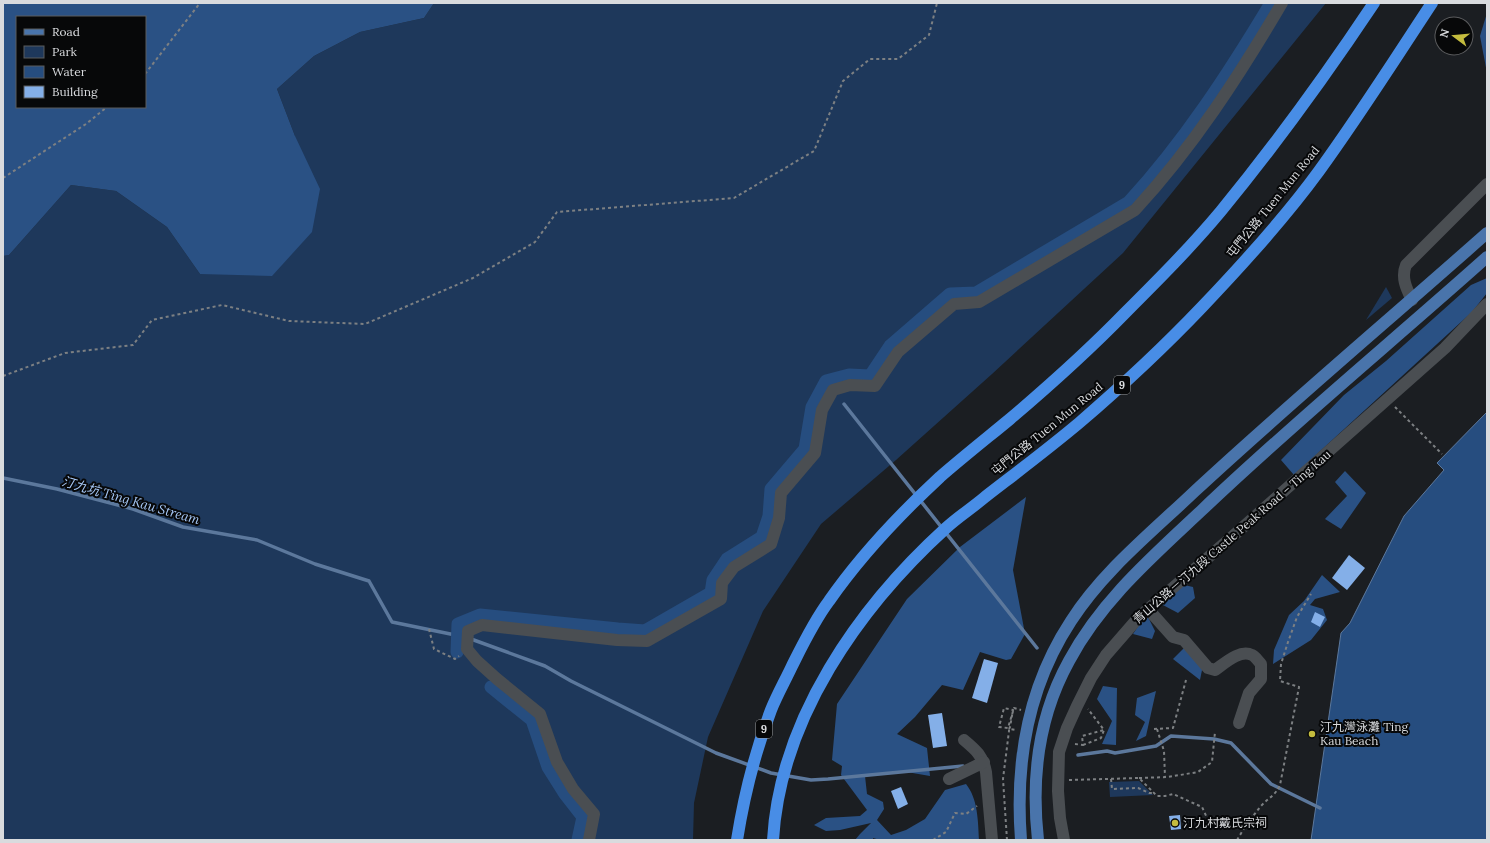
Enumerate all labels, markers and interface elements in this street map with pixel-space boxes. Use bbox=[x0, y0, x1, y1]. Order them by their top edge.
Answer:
legend bbox=[16, 16, 146, 108]
north arrow bbox=[1434, 16, 1474, 56]
text: Road bbox=[52, 24, 80, 39]
text: N bbox=[1436, 27, 1452, 39]
text: Park bbox=[52, 44, 78, 59]
text: Water bbox=[52, 64, 87, 79]
text: Building bbox=[52, 84, 98, 99]
street label: 屯門公路 Tuen Mun Road bbox=[1223, 143, 1322, 261]
road number: 9 bbox=[1114, 376, 1130, 394]
street label: 屯門公路 Tuen Mun Road bbox=[988, 379, 1106, 478]
street label: 青山公路－汀九段 Castle Peak Road – Ting Kau bbox=[1130, 447, 1334, 627]
water label: 汀九坑 Ting Kau Stream bbox=[60, 473, 202, 529]
place label: 汀九灣泳灘 Ting Kau Beach bbox=[1320, 719, 1408, 748]
road number: 9 bbox=[756, 720, 772, 738]
marker: 汀九灣泳灘 Ting Kau Beach bbox=[1307, 729, 1317, 739]
place label: 汀九村戴氏宗祠 bbox=[1183, 815, 1267, 830]
marker: 汀九村戴氏宗祠 bbox=[1170, 818, 1180, 828]

